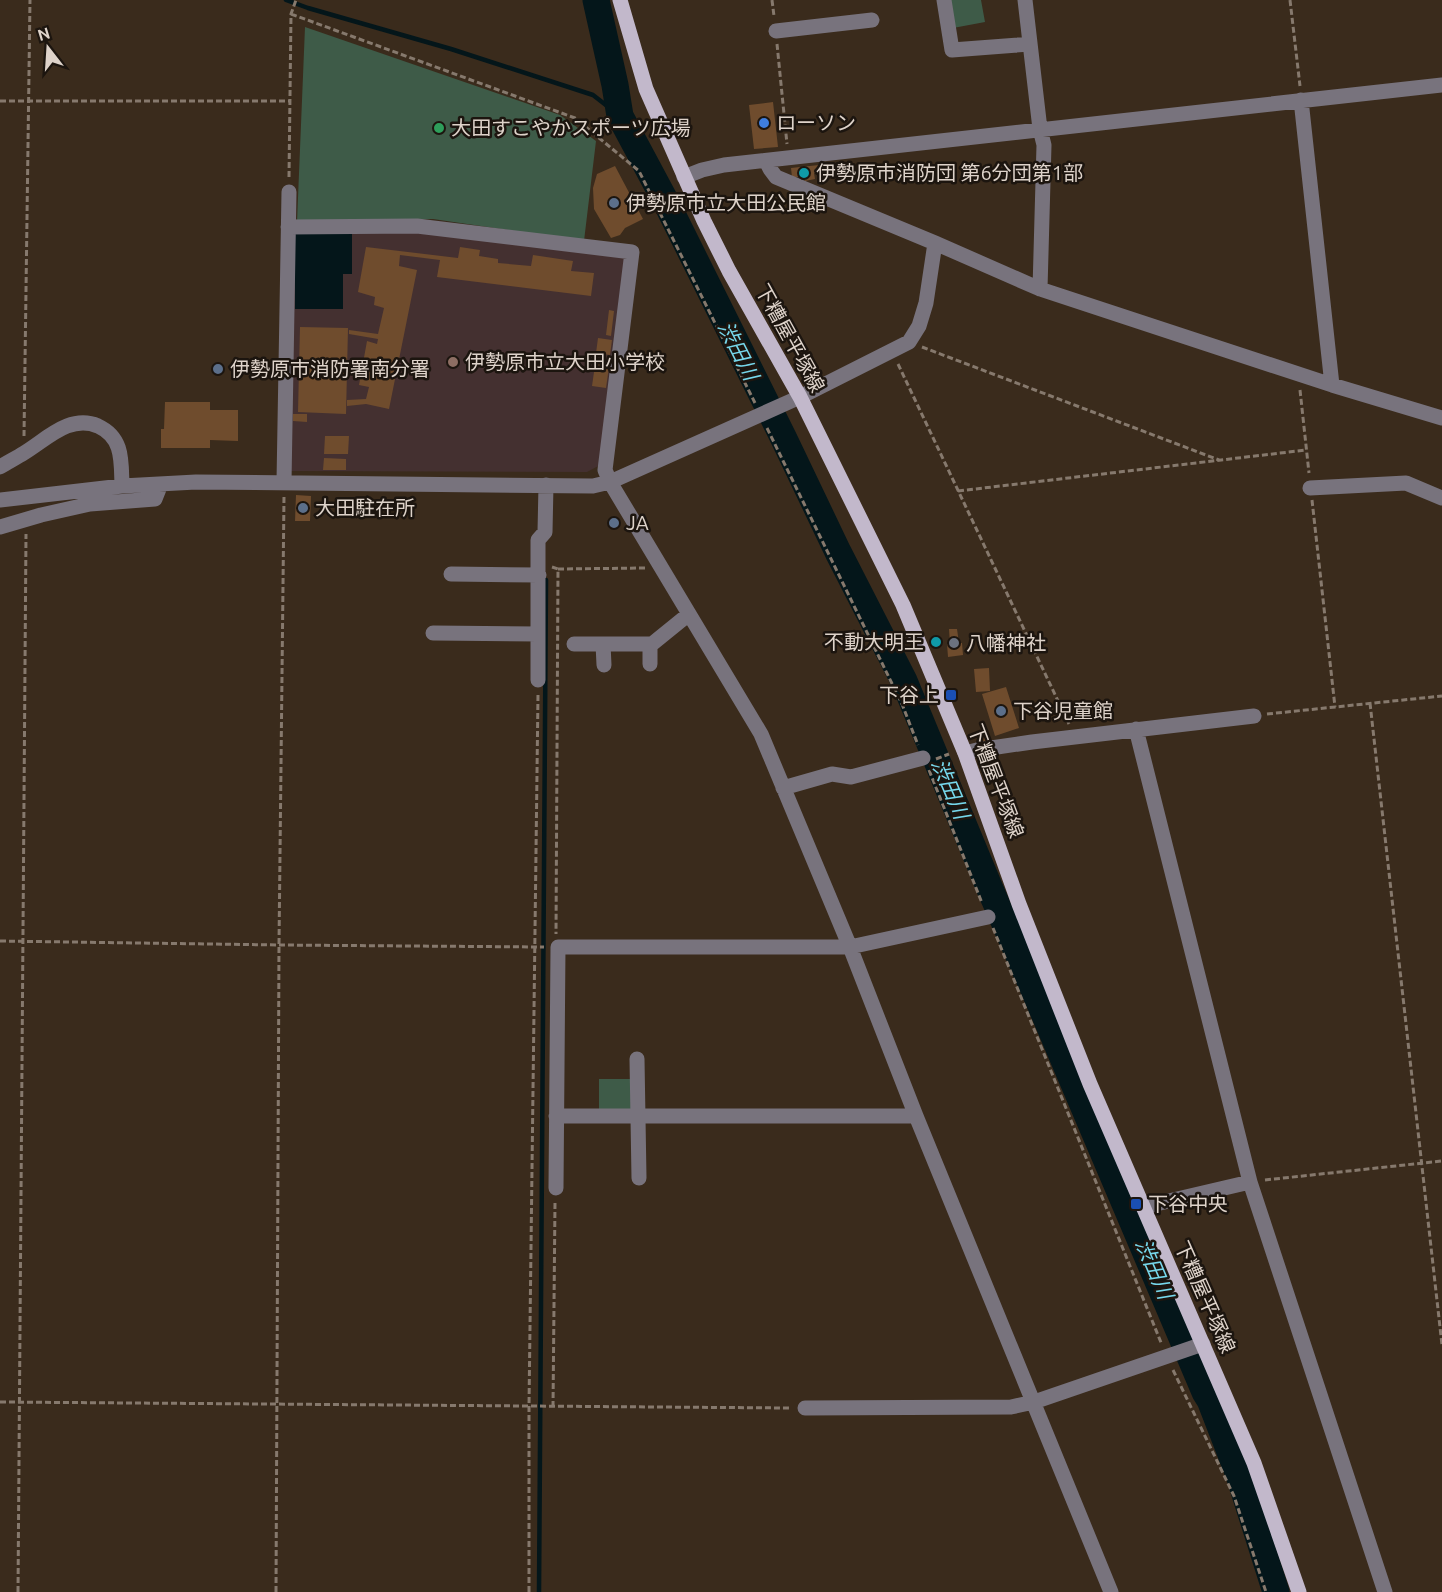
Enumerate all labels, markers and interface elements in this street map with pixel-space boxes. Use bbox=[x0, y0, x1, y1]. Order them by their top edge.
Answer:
north arrow bbox=[18, 18, 78, 78]
text: N bbox=[35, 23, 52, 44]
place label: ローソン bbox=[776, 111, 856, 134]
place label: 大田すこやかスポーツ広場 bbox=[451, 116, 691, 139]
marker: ローソン bbox=[757, 116, 771, 130]
marker: 大田すこやかスポーツ広場 bbox=[432, 121, 446, 135]
place label: 伊勢原市消防団 第6分団第1部 bbox=[816, 161, 1083, 184]
marker: 伊勢原市消防団 第6分団第1部 bbox=[797, 166, 811, 180]
place label: 伊勢原市立大田公民館 bbox=[626, 191, 826, 214]
marker: 伊勢原市立大田公民館 bbox=[607, 196, 621, 210]
street label: 下糟屋平塚線 bbox=[751, 280, 830, 396]
water label: 渋田川 bbox=[714, 317, 765, 386]
place label: 伊勢原市立大田小学校 bbox=[465, 350, 665, 373]
marker: 伊勢原市立大田小学校 bbox=[446, 355, 460, 369]
place label: 伊勢原市消防署南分署 bbox=[230, 357, 430, 380]
marker: 伊勢原市消防署南分署 bbox=[211, 362, 225, 376]
place label: 大田駐在所 bbox=[315, 496, 415, 519]
marker: 大田駐在所 bbox=[296, 501, 310, 515]
place label: JA bbox=[626, 511, 649, 534]
marker: JA bbox=[607, 516, 621, 530]
place label: 不動大明王 bbox=[824, 630, 924, 653]
place label: 八幡神社 bbox=[966, 631, 1046, 654]
marker: 不動大明王 bbox=[929, 635, 943, 649]
marker: 八幡神社 bbox=[947, 636, 961, 650]
place label: 下谷上 bbox=[879, 683, 939, 706]
marker: 下谷上 bbox=[944, 688, 958, 702]
place label: 下谷児童館 bbox=[1013, 699, 1113, 722]
marker: 下谷児童館 bbox=[994, 704, 1008, 718]
street label: 下糟屋平塚線 bbox=[964, 721, 1029, 841]
water label: 渋田川 bbox=[928, 755, 975, 824]
place label: 下谷中央 bbox=[1148, 1192, 1228, 1215]
marker: 下谷中央 bbox=[1129, 1197, 1143, 1211]
water label: 渋田川 bbox=[1132, 1235, 1179, 1304]
street label: 下糟屋平塚線 bbox=[1171, 1237, 1240, 1356]

